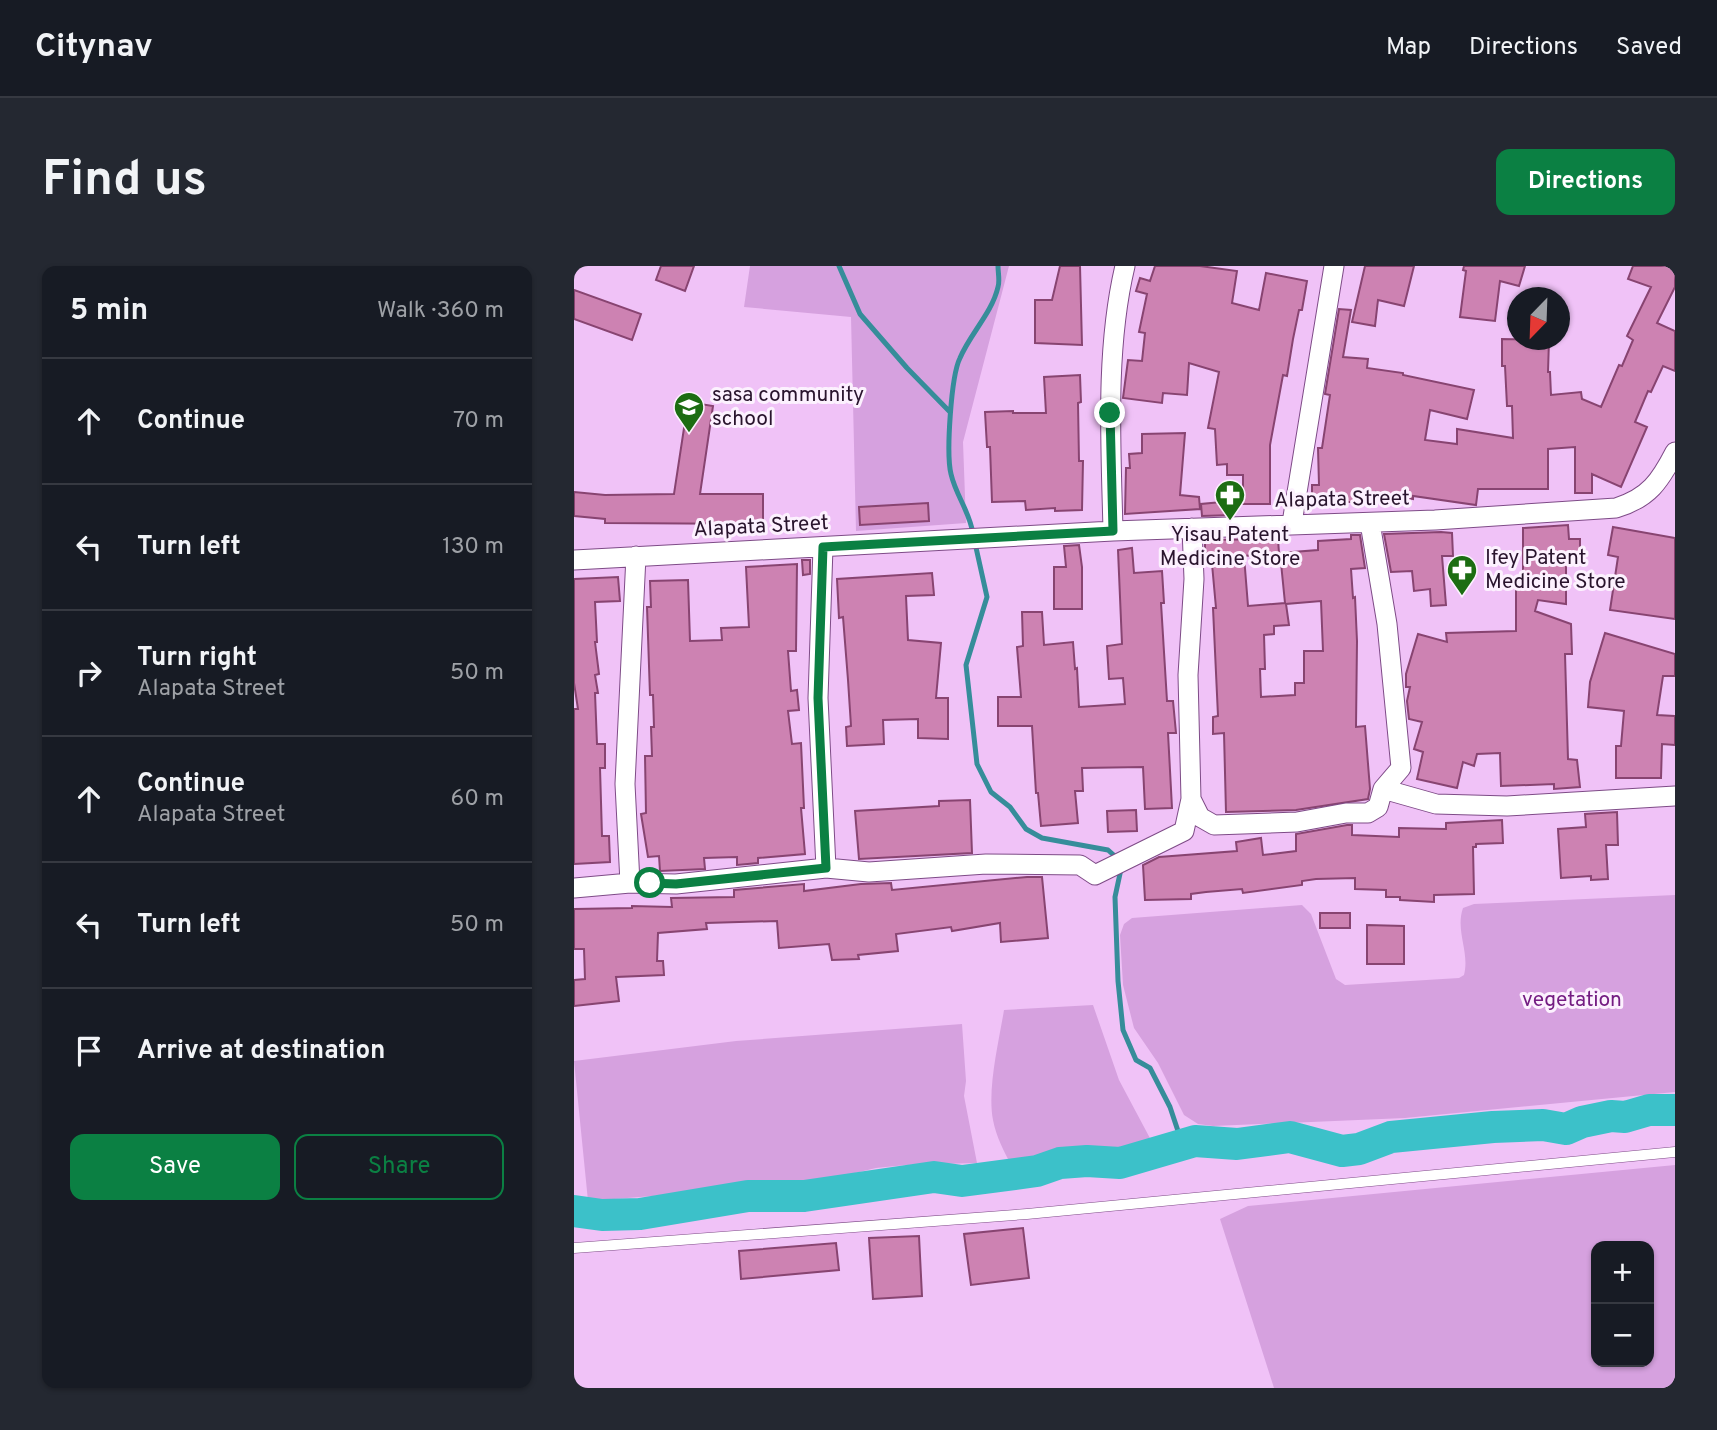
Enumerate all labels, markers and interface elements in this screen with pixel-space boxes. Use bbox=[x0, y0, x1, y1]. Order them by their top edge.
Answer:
text: Citynav bbox=[35, 27, 153, 69]
text: Map bbox=[1386, 33, 1431, 63]
text: Directions bbox=[1469, 33, 1578, 63]
text: Saved bbox=[1616, 33, 1682, 63]
button: Directions bbox=[1496, 149, 1675, 215]
text: Find us bbox=[42, 151, 207, 213]
north arrow bbox=[1507, 287, 1570, 350]
text: 5 min bbox=[70, 293, 148, 330]
text: Walk · 360 m bbox=[377, 297, 504, 326]
place label: sasa community school bbox=[712, 382, 864, 433]
school or university icon: sasa community school bbox=[672, 390, 706, 434]
route end bbox=[1094, 397, 1125, 428]
icon: ahead bbox=[70, 402, 108, 440]
text: Continue bbox=[137, 405, 245, 438]
text: 70 m bbox=[453, 407, 504, 436]
pharmacy icon: Yisau Patent Medicine Store bbox=[1213, 478, 1247, 522]
street label: Alapata Street bbox=[1274, 485, 1410, 515]
street label: Alapata Street bbox=[693, 510, 829, 544]
place label: Yisau Patent Medicine Store bbox=[1160, 522, 1300, 573]
icon: left bbox=[70, 528, 108, 566]
text: Turn left bbox=[137, 531, 241, 564]
text: 130 m bbox=[442, 533, 504, 562]
place label: Ifey Patent Medicine Store bbox=[1485, 545, 1626, 596]
pharmacy icon: Ifey Patent Medicine Store bbox=[1445, 553, 1479, 597]
text: Turn right bbox=[137, 642, 257, 675]
icon: right bbox=[70, 654, 108, 692]
text: 50 m bbox=[450, 659, 504, 688]
text: Alapata Street bbox=[137, 675, 285, 704]
text: Continue bbox=[137, 768, 245, 801]
icon: ahead bbox=[70, 780, 108, 818]
text: 60 m bbox=[451, 785, 504, 814]
text: Alapata Street bbox=[137, 801, 285, 830]
route start bbox=[634, 867, 665, 898]
icon: left bbox=[70, 906, 108, 944]
text: Turn left bbox=[137, 909, 241, 942]
text: 50 m bbox=[450, 911, 504, 940]
park label: vegetation bbox=[1522, 987, 1622, 1014]
icon: arrive bbox=[70, 1032, 108, 1070]
text: Arrive at destination bbox=[137, 1035, 385, 1068]
button: Save bbox=[70, 1134, 280, 1200]
button: Share bbox=[294, 1134, 504, 1200]
map controls bbox=[1591, 1241, 1654, 1367]
button: + bbox=[1591, 1241, 1654, 1304]
button: − bbox=[1591, 1304, 1654, 1367]

